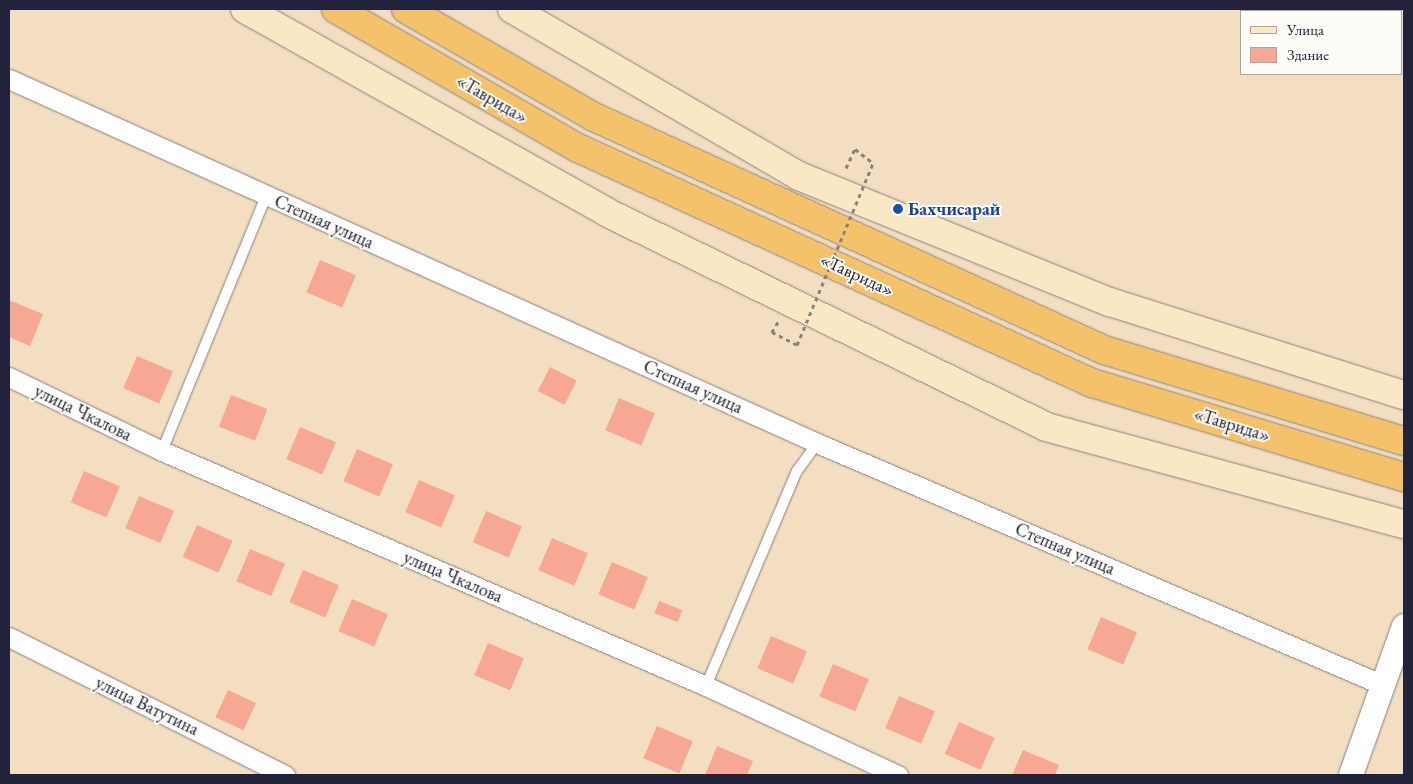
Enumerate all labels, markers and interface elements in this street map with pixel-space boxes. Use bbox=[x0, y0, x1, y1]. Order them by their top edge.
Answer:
legend bbox=[1240, 10, 1403, 75]
text: Улица bbox=[1287, 20, 1324, 39]
text: Здание bbox=[1287, 45, 1329, 64]
street label: «Таврида» bbox=[452, 70, 532, 128]
street label: Степная улица bbox=[271, 190, 377, 254]
place label: Бахчисарай bbox=[908, 198, 1000, 220]
marker: Бахчисарай bbox=[892, 203, 904, 215]
street label: «Таврида» bbox=[817, 248, 897, 302]
street label: Степная улица bbox=[640, 355, 746, 419]
street label: улица Чкалова bbox=[31, 380, 135, 446]
street label: «Таврида» bbox=[1191, 403, 1273, 447]
street label: Степная улица bbox=[1012, 518, 1118, 580]
street label: улица Чкалова bbox=[400, 546, 506, 608]
street label: улица Ватутина bbox=[92, 672, 202, 740]

